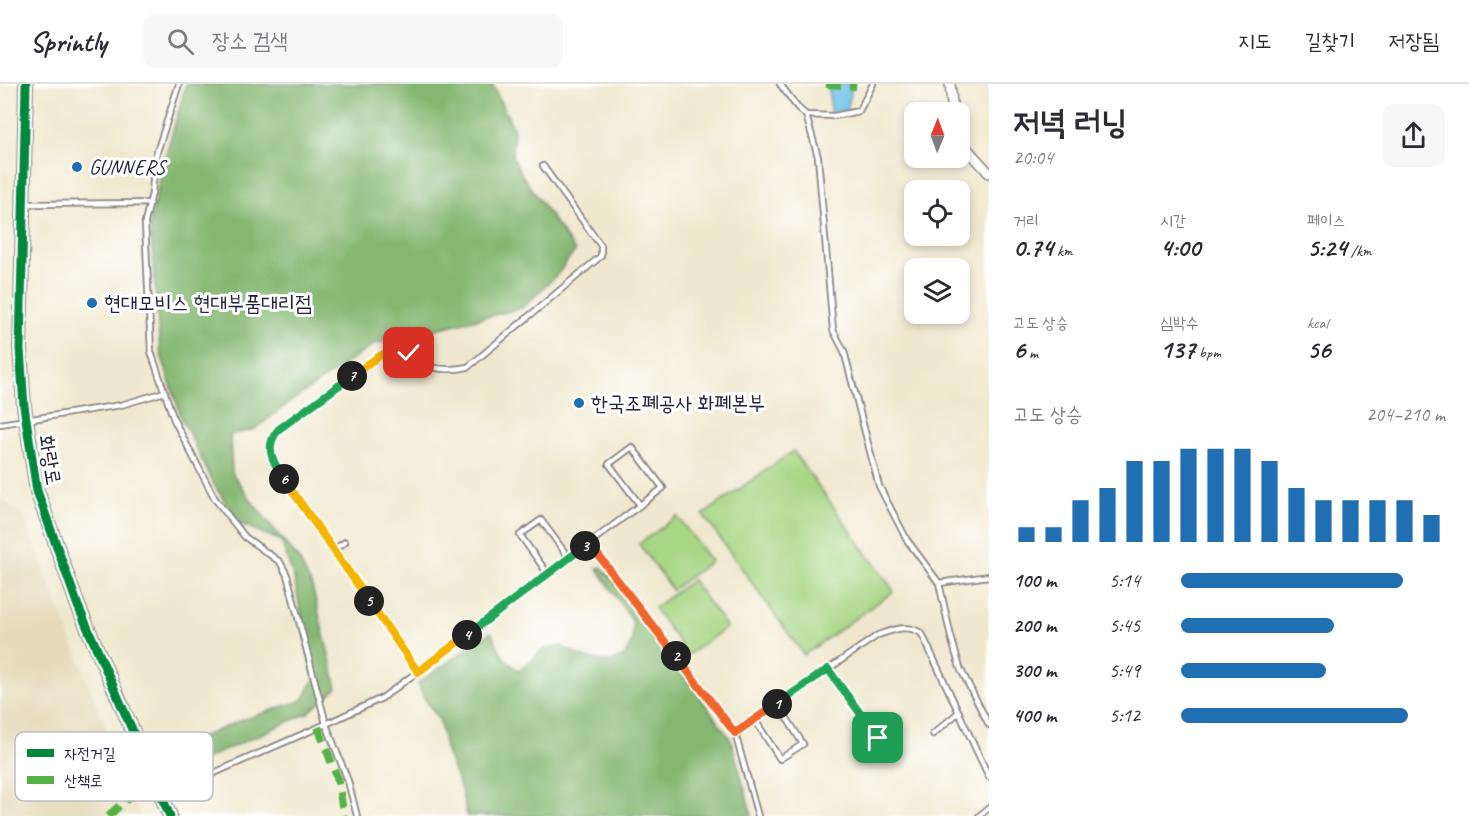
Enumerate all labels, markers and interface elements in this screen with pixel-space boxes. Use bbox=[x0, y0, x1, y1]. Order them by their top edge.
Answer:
search box bbox=[143, 14, 563, 68]
text: Sprintly bbox=[30, 24, 107, 59]
icon: search bbox=[164, 25, 197, 58]
text: 장소 검색 bbox=[212, 27, 288, 55]
text: 지도 bbox=[1238, 28, 1272, 54]
text: 길찾기 bbox=[1305, 28, 1355, 54]
text: 저장됨 bbox=[1388, 28, 1439, 54]
text: 저녁 러닝 bbox=[1013, 101, 1127, 143]
north arrow bbox=[904, 102, 970, 168]
map controls bbox=[904, 102, 970, 324]
button: share bbox=[1382, 104, 1445, 167]
text: 20:04 bbox=[1013, 145, 1053, 170]
place label: GUNNERS bbox=[89, 154, 168, 180]
marker: GUNNERS bbox=[70, 160, 84, 174]
button: locate bbox=[904, 180, 970, 246]
text: 거리 bbox=[1013, 211, 1039, 231]
text: 시간 bbox=[1160, 211, 1186, 231]
text: 페이스 bbox=[1307, 211, 1346, 231]
text: 0.74 bbox=[1013, 231, 1053, 264]
text: 4:00 bbox=[1160, 231, 1200, 264]
text: 5:24 bbox=[1307, 231, 1347, 264]
text: km bbox=[1053, 241, 1073, 261]
text: /km bbox=[1347, 241, 1372, 261]
button: layers bbox=[904, 258, 970, 324]
place label: 현대모비스 현대부품대리점 bbox=[104, 290, 312, 316]
marker: 현대모비스 현대부품대리점 bbox=[85, 296, 99, 310]
text: 고도 상승 bbox=[1013, 313, 1068, 333]
text: 심박수 bbox=[1160, 313, 1199, 333]
text: kcal bbox=[1307, 313, 1328, 333]
pin bbox=[383, 327, 434, 378]
text: 6 bbox=[1013, 333, 1025, 366]
text: 137 bbox=[1160, 333, 1195, 366]
text: 56 bbox=[1307, 333, 1331, 366]
icon: check bbox=[392, 336, 425, 369]
text: m bbox=[1025, 343, 1038, 363]
text: bpm bbox=[1195, 343, 1221, 363]
pin: 7 bbox=[337, 361, 367, 391]
text: 7 bbox=[348, 366, 356, 386]
place label: 한국조폐공사 화폐본부 bbox=[591, 390, 765, 416]
marker: 한국조폐공사 화폐본부 bbox=[572, 396, 586, 410]
text: 고도 상승 bbox=[1013, 402, 1082, 427]
text: 204–210 m bbox=[1366, 402, 1445, 427]
street label: 화랑로 bbox=[33, 433, 67, 487]
pin: 6 bbox=[269, 464, 299, 494]
text: 6 bbox=[280, 469, 288, 489]
pin: 3 bbox=[570, 531, 600, 561]
text: 3 bbox=[581, 536, 589, 556]
text: 100 m bbox=[1013, 568, 1056, 593]
text: 5:14 bbox=[1109, 568, 1140, 593]
pin: 5 bbox=[354, 586, 384, 616]
text: 5 bbox=[366, 591, 372, 611]
text: 200 m bbox=[1013, 613, 1056, 638]
text: 5:45 bbox=[1109, 613, 1140, 638]
pin: 4 bbox=[452, 620, 482, 650]
text: 4 bbox=[463, 625, 471, 645]
pin: 2 bbox=[661, 641, 691, 671]
text: 2 bbox=[672, 646, 680, 666]
text: 300 m bbox=[1013, 658, 1056, 683]
text: 5:49 bbox=[1109, 658, 1140, 683]
pin: 1 bbox=[762, 689, 792, 719]
text: 1 bbox=[773, 694, 781, 714]
text: 400 m bbox=[1013, 703, 1056, 728]
text: 5:12 bbox=[1109, 703, 1140, 728]
pin bbox=[852, 712, 903, 763]
icon: arrive bbox=[861, 721, 894, 754]
legend bbox=[15, 732, 213, 801]
text: 자전거길 bbox=[64, 744, 116, 764]
text: 산책로 bbox=[64, 771, 103, 791]

